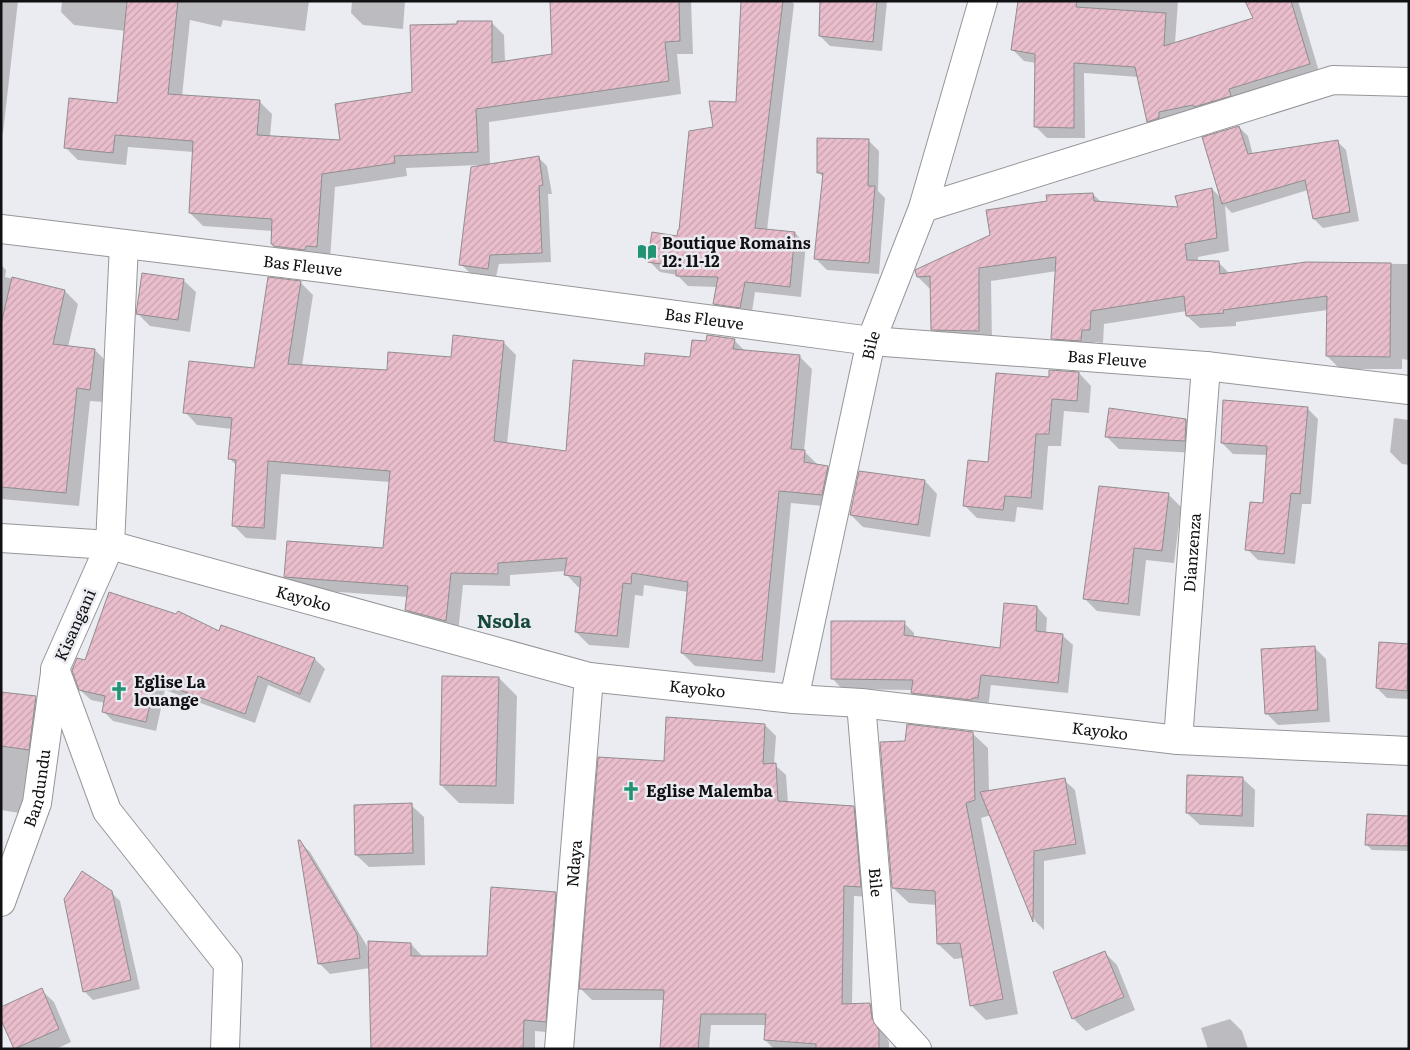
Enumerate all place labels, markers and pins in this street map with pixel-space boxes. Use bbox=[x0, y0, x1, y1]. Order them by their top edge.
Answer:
place label: Boutique Romains 12: 11-12 bbox=[662, 230, 811, 272]
library icon: Boutique Romains 12: 11-12 bbox=[636, 241, 658, 263]
place label: Eglise La louange bbox=[134, 669, 206, 711]
church icon: Eglise La louange bbox=[108, 680, 130, 702]
place label: Eglise Malemba bbox=[646, 778, 774, 802]
church icon: Eglise Malemba bbox=[620, 780, 642, 802]

